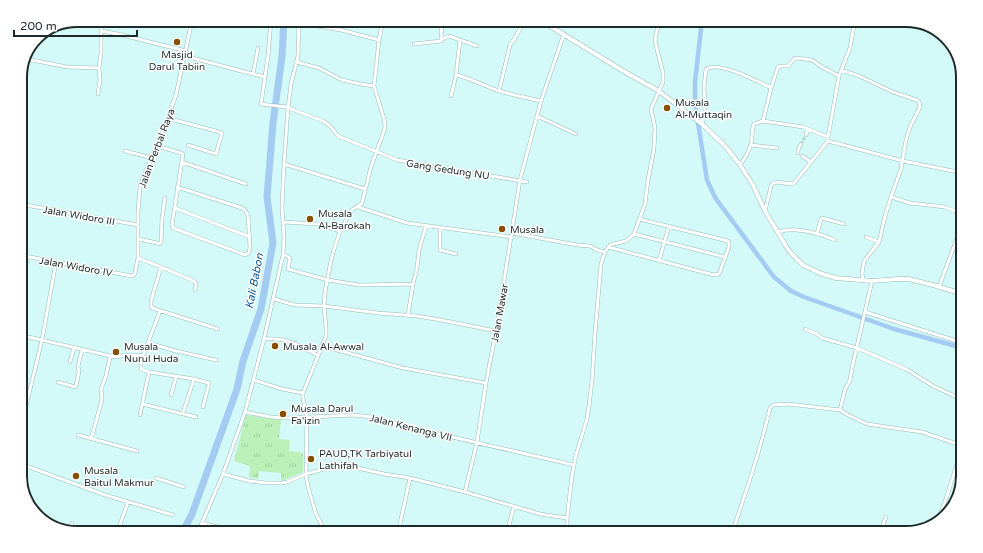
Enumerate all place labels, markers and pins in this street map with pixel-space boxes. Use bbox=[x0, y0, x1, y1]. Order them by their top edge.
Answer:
marker: Masjid Darul Tabiin bbox=[172, 37, 182, 47]
place label: Masjid Darul Tabiin bbox=[149, 49, 205, 73]
place label: Musala Al-Muttaqin bbox=[675, 97, 732, 121]
marker: Musala Al-Muttaqin bbox=[662, 103, 672, 113]
place label: Musala Al-Barokah bbox=[318, 208, 371, 232]
marker: Musala Al-Barokah bbox=[305, 214, 315, 224]
marker: Musala bbox=[497, 224, 507, 234]
place label: Musala bbox=[510, 224, 544, 236]
place label: Musala Nurul Huda bbox=[124, 341, 178, 365]
marker: Musala Al-Awwal bbox=[270, 341, 280, 351]
place label: Musala Al-Awwal bbox=[283, 341, 364, 353]
marker: Musala Nurul Huda bbox=[111, 347, 121, 357]
place label: Musala Darul Fa'izin bbox=[291, 403, 353, 427]
marker: Musala Darul Fa'izin bbox=[278, 409, 288, 419]
place label: PAUD,TK Tarbiyatul Lathifah bbox=[319, 448, 412, 472]
marker: PAUD,TK Tarbiyatul Lathifah bbox=[306, 454, 316, 464]
place label: Musala Baitul Makmur bbox=[84, 465, 154, 489]
marker: Musala Baitul Makmur bbox=[71, 471, 81, 481]

